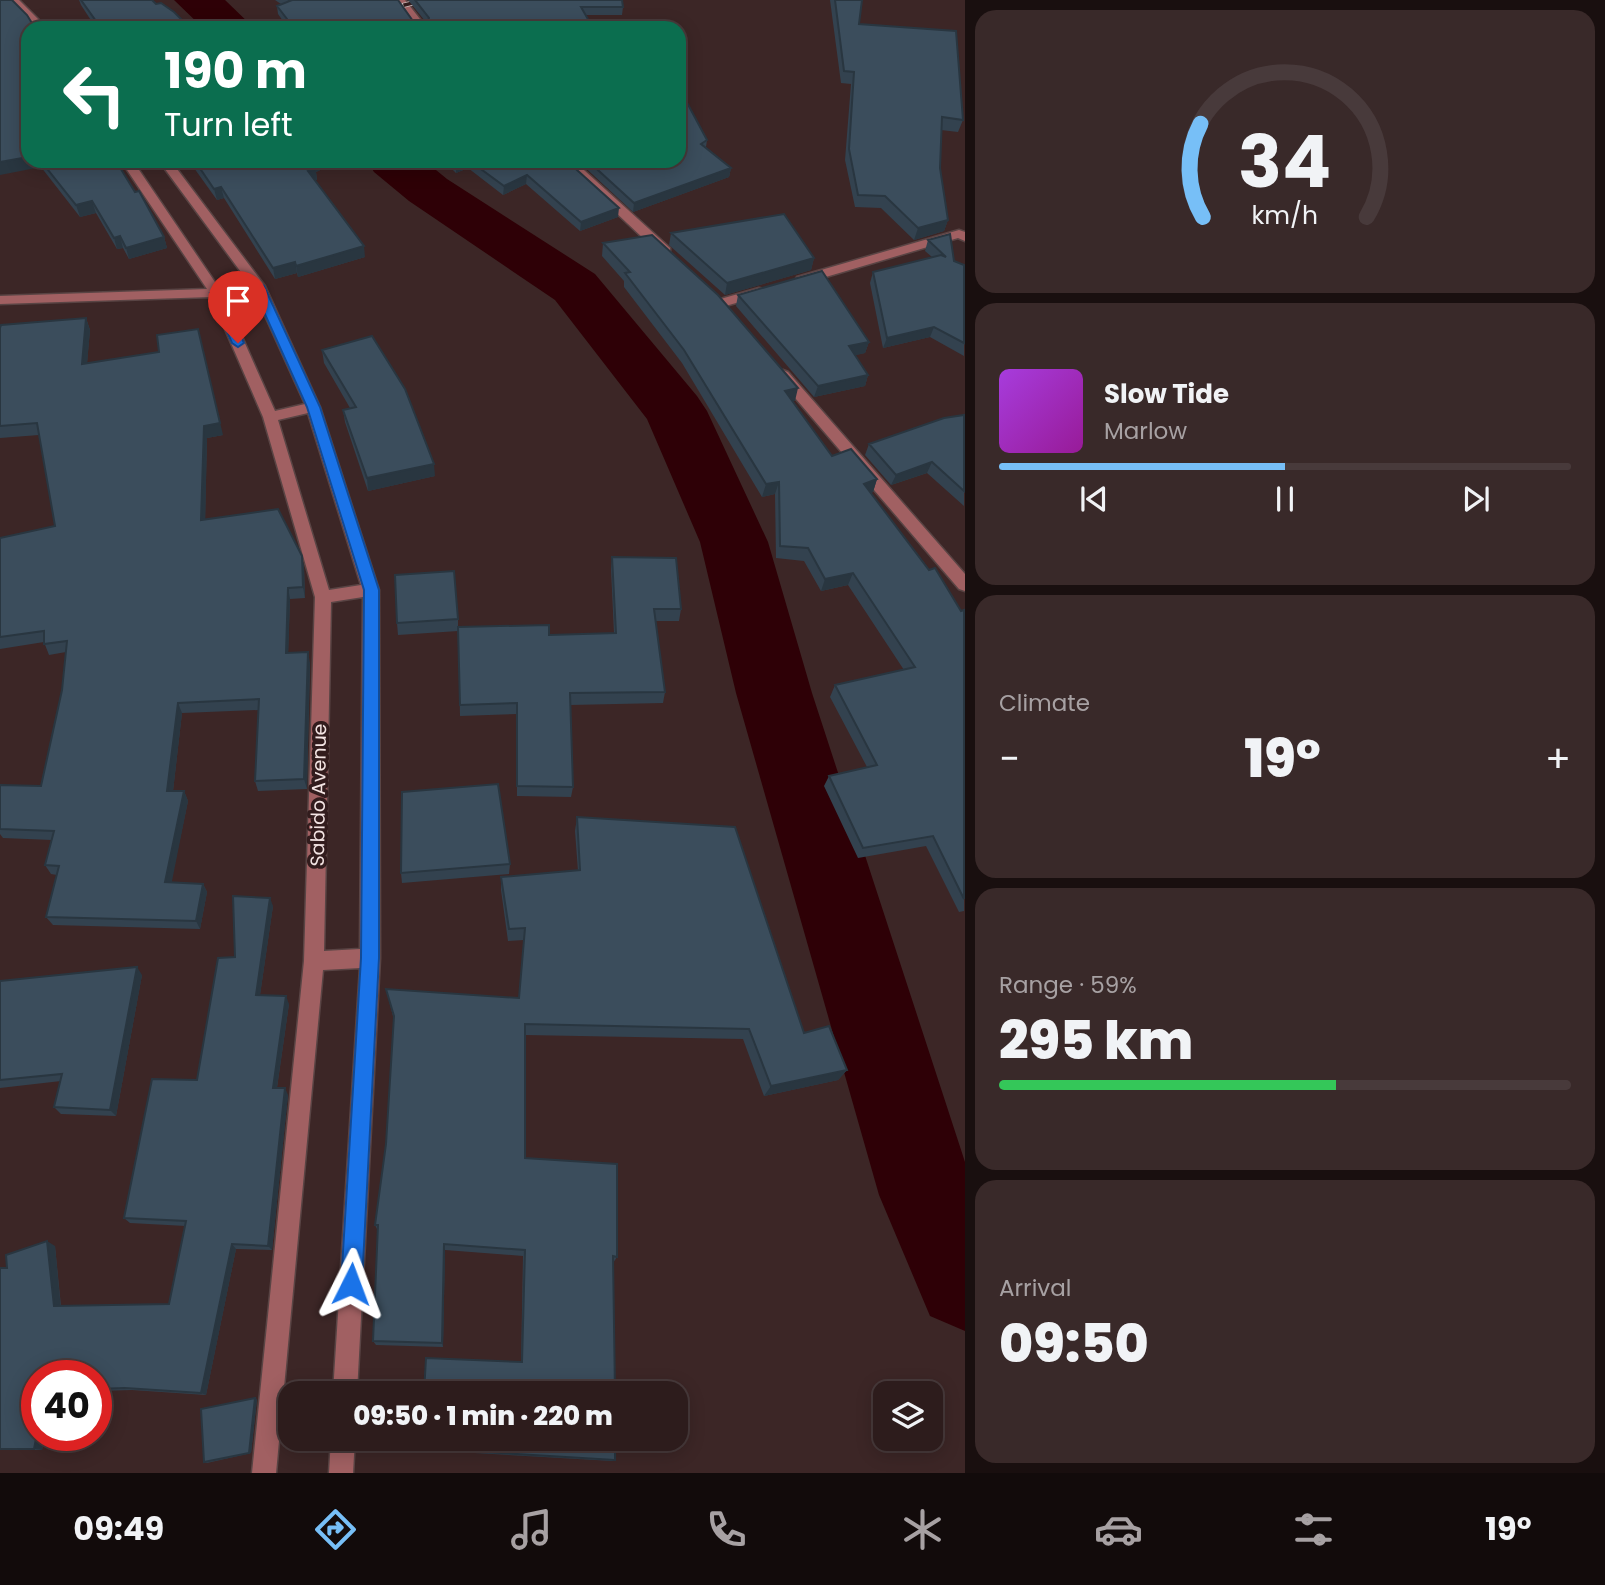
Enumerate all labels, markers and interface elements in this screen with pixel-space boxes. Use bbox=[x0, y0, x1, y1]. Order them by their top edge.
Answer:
text: 190 m bbox=[164, 37, 307, 105]
icon: left bbox=[49, 49, 140, 140]
text: Turn left bbox=[164, 102, 293, 147]
text: 34 bbox=[1238, 112, 1332, 213]
text: km/h bbox=[1252, 198, 1318, 233]
pin bbox=[208, 271, 268, 343]
icon: arrive bbox=[219, 282, 257, 320]
text: Slow Tide bbox=[1104, 376, 1229, 412]
text: Marlow bbox=[1104, 415, 1187, 447]
icon: previous bbox=[1075, 480, 1113, 518]
icon: pause bbox=[1266, 480, 1304, 518]
icon: next bbox=[1457, 480, 1495, 518]
text: Climate bbox=[999, 687, 1090, 719]
text: 19° bbox=[1244, 722, 1321, 795]
street label: Sabido Avenue bbox=[304, 723, 333, 867]
text: − bbox=[999, 732, 1020, 785]
text: + bbox=[1545, 732, 1571, 785]
text: Range · 59% bbox=[999, 969, 1137, 1001]
text: 295 km bbox=[999, 1004, 1193, 1077]
position arrow bbox=[314, 1247, 388, 1321]
text: Arrival bbox=[999, 1272, 1071, 1304]
text: 09:50 bbox=[999, 1307, 1149, 1380]
speed limit sign: 40 bbox=[21, 1360, 112, 1451]
map controls bbox=[873, 1381, 943, 1451]
button: layers bbox=[873, 1381, 943, 1451]
text: 09:50 · 1 min · 220 m bbox=[353, 1398, 613, 1434]
icon: directions bbox=[311, 1505, 360, 1554]
icon: music bbox=[507, 1505, 556, 1554]
icon: phone bbox=[702, 1505, 751, 1554]
icon: climate bbox=[898, 1505, 947, 1554]
icon: car bbox=[1094, 1505, 1143, 1554]
icon: filters bbox=[1289, 1505, 1338, 1554]
text: 09:49 bbox=[73, 1506, 164, 1551]
text: 19° bbox=[1485, 1506, 1532, 1551]

